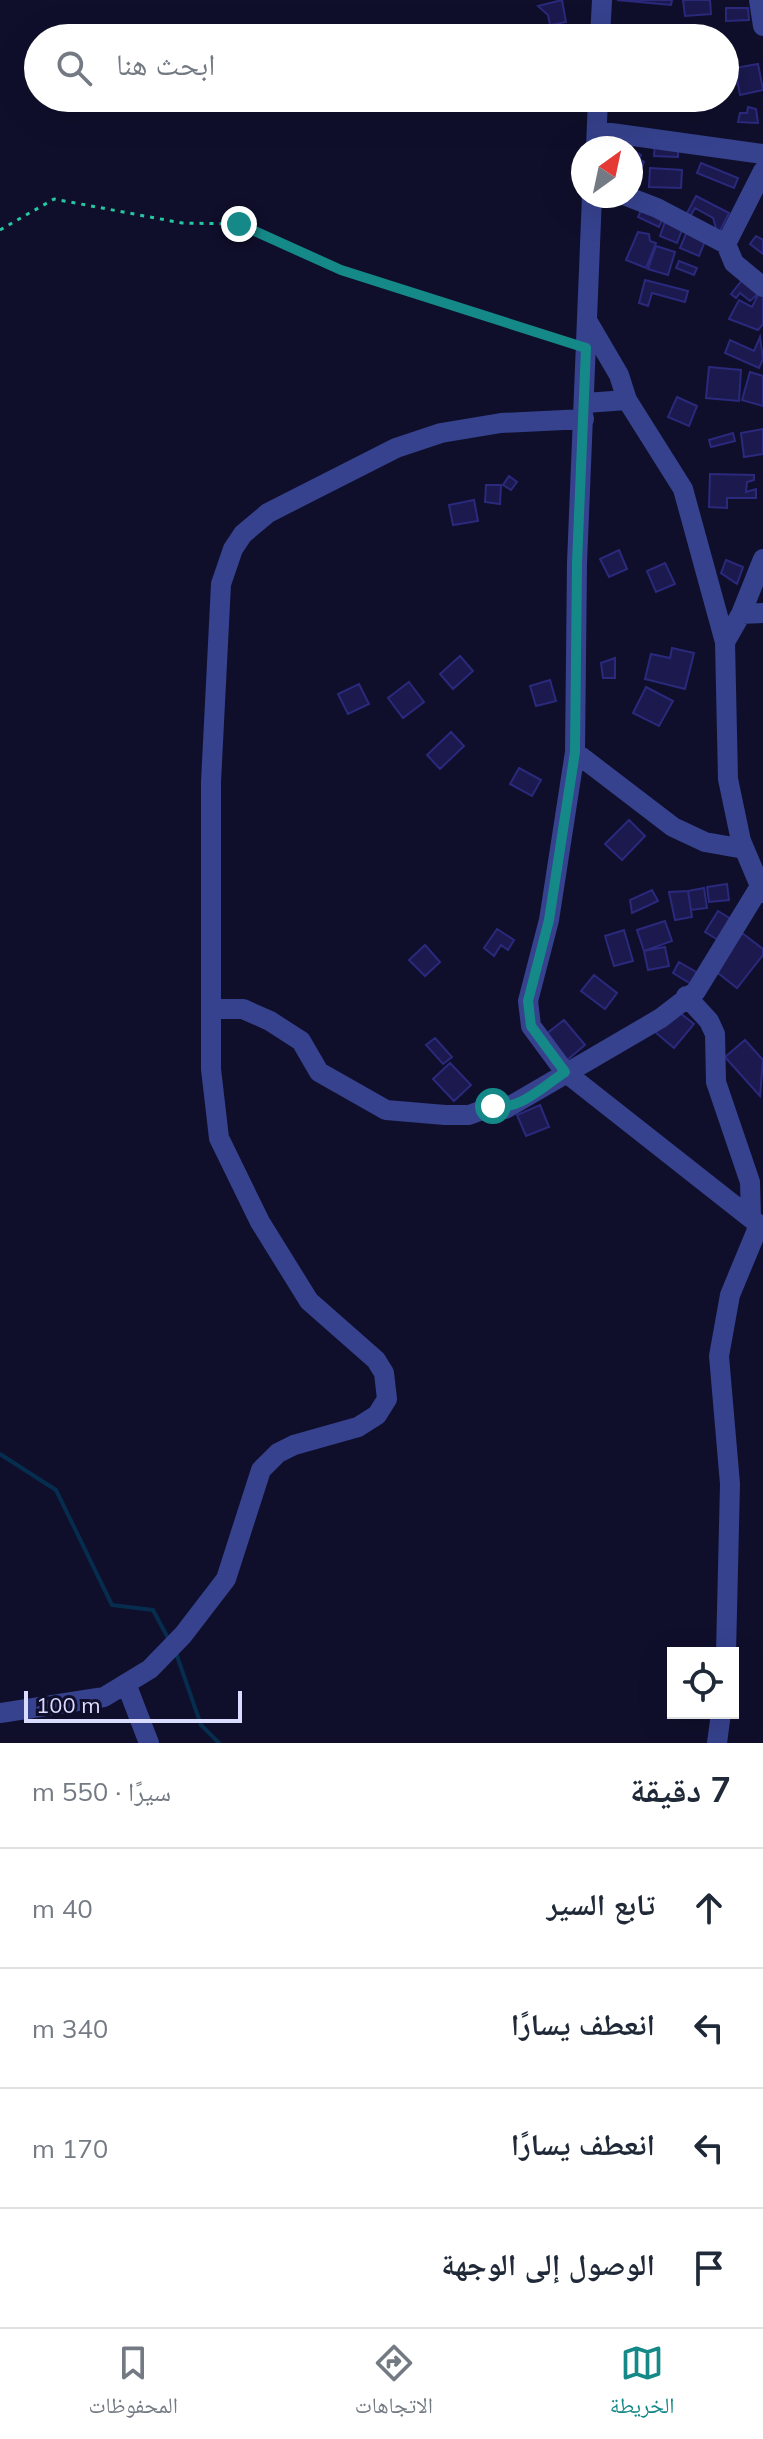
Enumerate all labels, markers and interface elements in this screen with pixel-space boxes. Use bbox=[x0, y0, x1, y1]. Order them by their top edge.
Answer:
search box bbox=[24, 24, 739, 112]
text: ابحث هنا bbox=[116, 45, 215, 83]
icon: search bbox=[52, 46, 96, 90]
north arrow bbox=[571, 136, 643, 208]
route end bbox=[221, 206, 257, 242]
route start bbox=[475, 1088, 511, 1124]
map controls bbox=[667, 1647, 739, 1719]
button: locate bbox=[667, 1647, 739, 1719]
scale bar bbox=[24, 1687, 242, 1723]
text: 100 m bbox=[36, 1691, 101, 1719]
text: 7 دقيقة bbox=[630, 1768, 731, 1811]
text: سيرًا · 550 m bbox=[32, 1775, 171, 1808]
text: تابع السير bbox=[547, 1885, 655, 1923]
icon: ahead bbox=[687, 1886, 731, 1930]
text: 40 m bbox=[32, 1892, 93, 1925]
text: انعطف يسارًا bbox=[511, 2005, 655, 2043]
icon: left bbox=[687, 2006, 731, 2050]
text: 340 m bbox=[32, 2012, 108, 2045]
text: انعطف يسارًا bbox=[511, 2125, 655, 2163]
icon: left bbox=[687, 2126, 731, 2170]
text: 170 m bbox=[32, 2132, 108, 2165]
text: الوصول إلى الوجهة bbox=[441, 2245, 655, 2283]
icon: arrive bbox=[687, 2246, 731, 2290]
tab: المحفوظات bbox=[88, 2341, 178, 2427]
tab: الاتجاهات bbox=[355, 2341, 433, 2427]
tab: الخريطة bbox=[610, 2341, 675, 2427]

